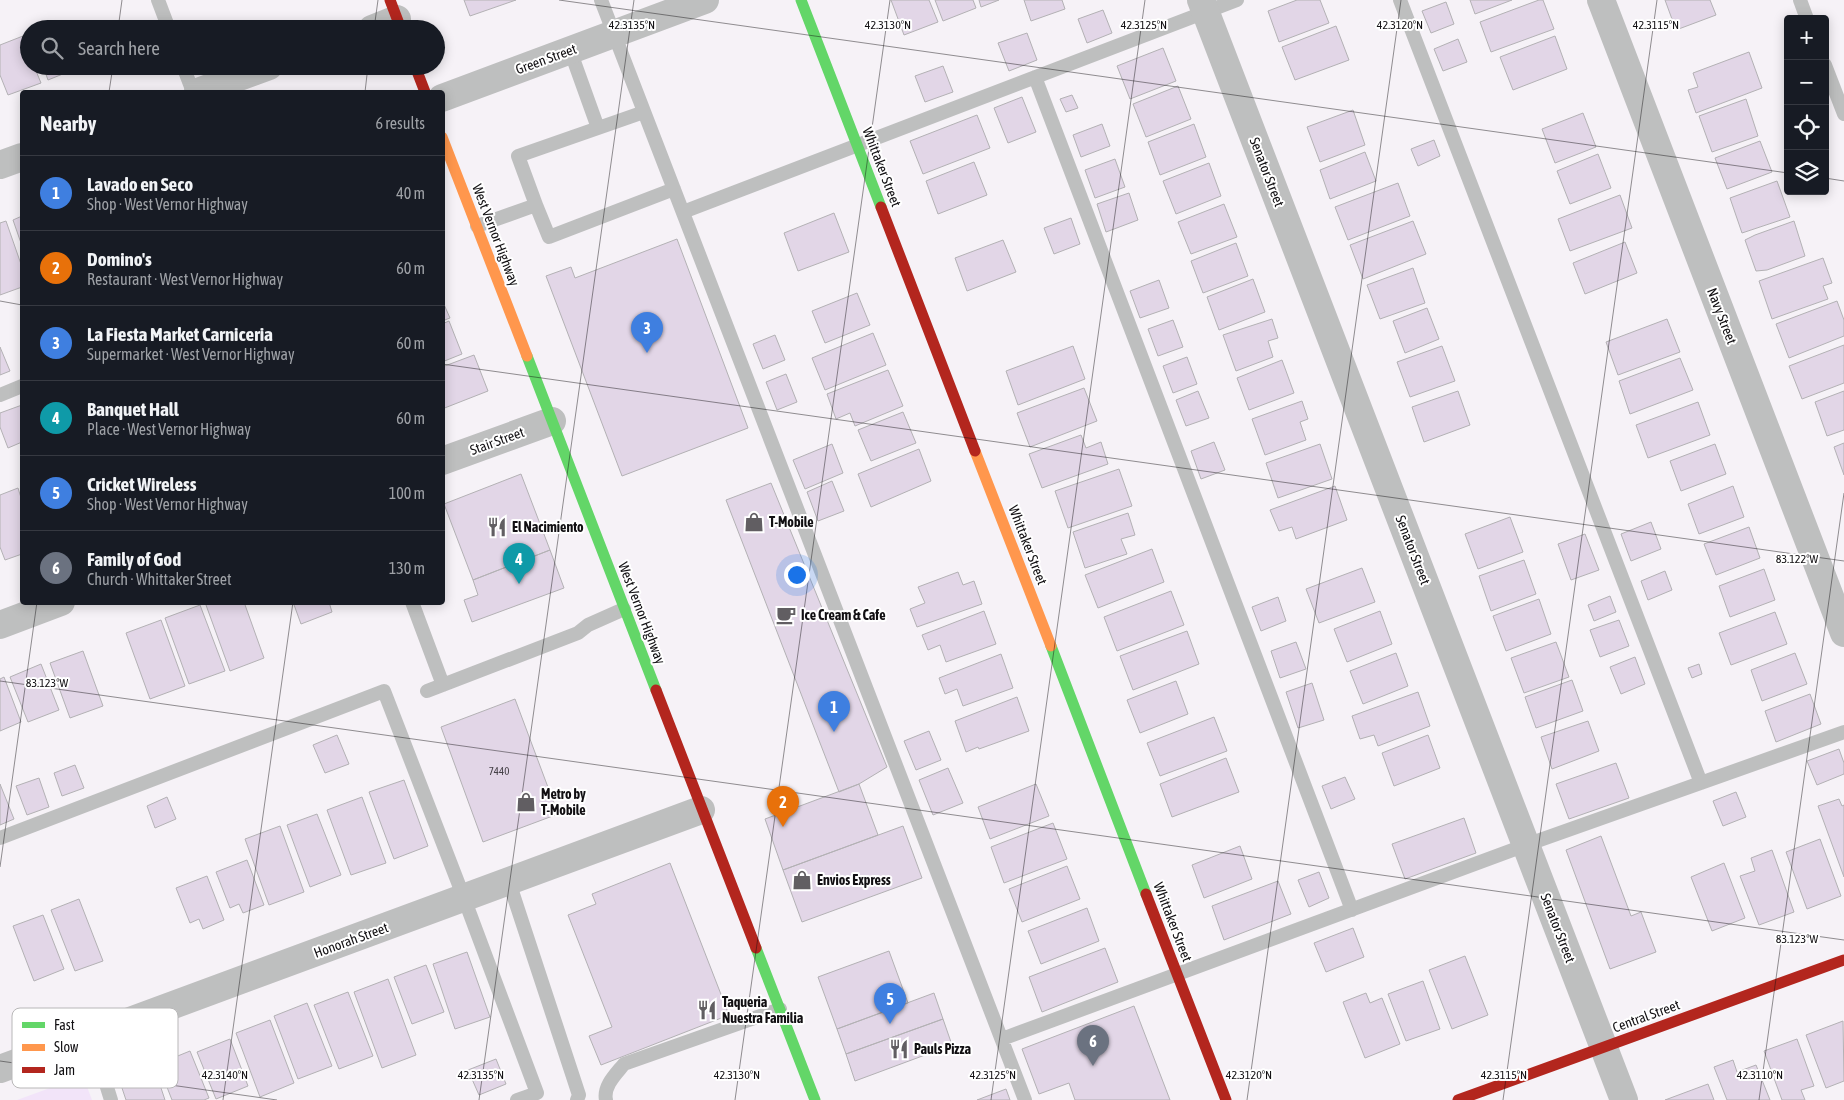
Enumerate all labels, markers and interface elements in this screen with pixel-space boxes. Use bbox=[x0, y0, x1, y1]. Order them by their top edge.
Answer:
map controls bbox=[1784, 15, 1829, 195]
button: + bbox=[1784, 15, 1829, 60]
text: 42.3135°N bbox=[609, 18, 655, 32]
text: 42.3130°N bbox=[865, 18, 911, 32]
text: 42.3125°N bbox=[1121, 18, 1167, 32]
text: 42.3120°N bbox=[1377, 18, 1423, 32]
text: 42.3115°N bbox=[1633, 18, 1679, 32]
search box bbox=[20, 20, 445, 75]
icon: search bbox=[38, 34, 66, 62]
text: Search here bbox=[78, 37, 160, 59]
street label: Green Street bbox=[513, 41, 579, 77]
button: − bbox=[1784, 60, 1829, 105]
button: locate bbox=[1784, 105, 1829, 150]
text: Nearby bbox=[40, 111, 96, 135]
text: 6 results bbox=[375, 114, 425, 132]
street label: Whittaker Street bbox=[860, 125, 904, 209]
street label: Senator Street bbox=[1246, 135, 1288, 209]
button: layers bbox=[1784, 150, 1829, 195]
text: Lavado en Seco bbox=[87, 173, 193, 195]
street label: West Vernor Highway bbox=[469, 182, 523, 288]
text: 1 bbox=[52, 184, 60, 202]
text: 40 m bbox=[396, 184, 425, 202]
text: Shop · West Vernor Highway bbox=[87, 195, 248, 213]
text: Domino's bbox=[87, 248, 152, 270]
text: 2 bbox=[52, 259, 60, 277]
text: 60 m bbox=[396, 259, 425, 277]
text: Restaurant · West Vernor Highway bbox=[87, 270, 283, 288]
street label: Navy Street bbox=[1704, 286, 1740, 346]
pin: 3 bbox=[631, 312, 663, 353]
text: La Fiesta Market Carniceria bbox=[87, 323, 273, 345]
text: 3 bbox=[52, 334, 60, 352]
text: 60 m bbox=[396, 334, 425, 352]
text: Supermarket · West Vernor Highway bbox=[87, 345, 295, 363]
text: Banquet Hall bbox=[87, 398, 179, 420]
text: 4 bbox=[52, 409, 60, 427]
text: 60 m bbox=[396, 409, 425, 427]
text: Place · West Vernor Highway bbox=[87, 420, 251, 438]
street label: Stair Street bbox=[468, 424, 526, 458]
text: Cricket Wireless bbox=[87, 473, 197, 495]
text: 5 bbox=[52, 484, 60, 502]
text: 100 m bbox=[389, 484, 425, 502]
text: Shop · West Vernor Highway bbox=[87, 495, 248, 513]
street label: Whittaker Street bbox=[1006, 503, 1050, 587]
shop icon: T-Mobile bbox=[743, 511, 765, 533]
street label: Senator Street bbox=[1392, 513, 1434, 587]
place label: T-Mobile bbox=[769, 514, 814, 530]
restaurant icon: El Nacimiento bbox=[486, 516, 508, 538]
place label: El Nacimiento bbox=[512, 519, 584, 535]
pin: 4 bbox=[503, 543, 535, 584]
text: Family of God bbox=[87, 548, 181, 570]
text: 83.122°W bbox=[1776, 552, 1818, 566]
text: 6 bbox=[52, 559, 60, 577]
text: 130 m bbox=[389, 559, 425, 577]
street label: West Vernor Highway bbox=[615, 560, 669, 666]
your location bbox=[784, 562, 810, 588]
text: Church · Whittaker Street bbox=[87, 570, 232, 588]
cafe icon: Ice Cream & Cafe bbox=[775, 604, 797, 626]
place label: Ice Cream & Cafe bbox=[801, 607, 886, 623]
text: 83.123°W bbox=[26, 676, 68, 690]
pin: 1 bbox=[818, 691, 850, 732]
house number: 7440 bbox=[489, 765, 509, 777]
place label: Metro by T-Mobile bbox=[541, 786, 586, 818]
pin: 2 bbox=[767, 786, 799, 827]
shop icon: Metro by T-Mobile bbox=[515, 791, 537, 813]
shop icon: Envios Express bbox=[791, 869, 813, 891]
place label: Envios Express bbox=[817, 872, 891, 888]
street label: Whittaker Street bbox=[1151, 880, 1195, 964]
street label: Senator Street bbox=[1537, 891, 1579, 965]
street label: Honorah Street bbox=[312, 919, 390, 961]
text: 83.123°W bbox=[1776, 932, 1818, 946]
pin: 5 bbox=[874, 983, 906, 1024]
place label: Taqueria Nuestra Familia bbox=[722, 994, 804, 1026]
street label: Central Street bbox=[1610, 996, 1682, 1036]
restaurant icon: Taqueria Nuestra Familia bbox=[696, 999, 718, 1021]
legend bbox=[12, 1008, 178, 1088]
text: Fast bbox=[54, 1017, 75, 1033]
pin: 6 bbox=[1077, 1025, 1109, 1066]
restaurant icon: Pauls Pizza bbox=[888, 1038, 910, 1060]
text: Slow bbox=[54, 1039, 79, 1055]
place label: Pauls Pizza bbox=[914, 1041, 971, 1057]
text: Jam bbox=[54, 1062, 75, 1078]
text: 42.3140°N bbox=[202, 1068, 248, 1082]
text: 42.3135°N bbox=[458, 1068, 504, 1082]
text: 42.3130°N bbox=[714, 1068, 760, 1082]
text: 42.3125°N bbox=[970, 1068, 1016, 1082]
text: 42.3120°N bbox=[1226, 1068, 1272, 1082]
text: 42.3115°N bbox=[1481, 1068, 1527, 1082]
text: 42.3110°N bbox=[1737, 1068, 1783, 1082]

